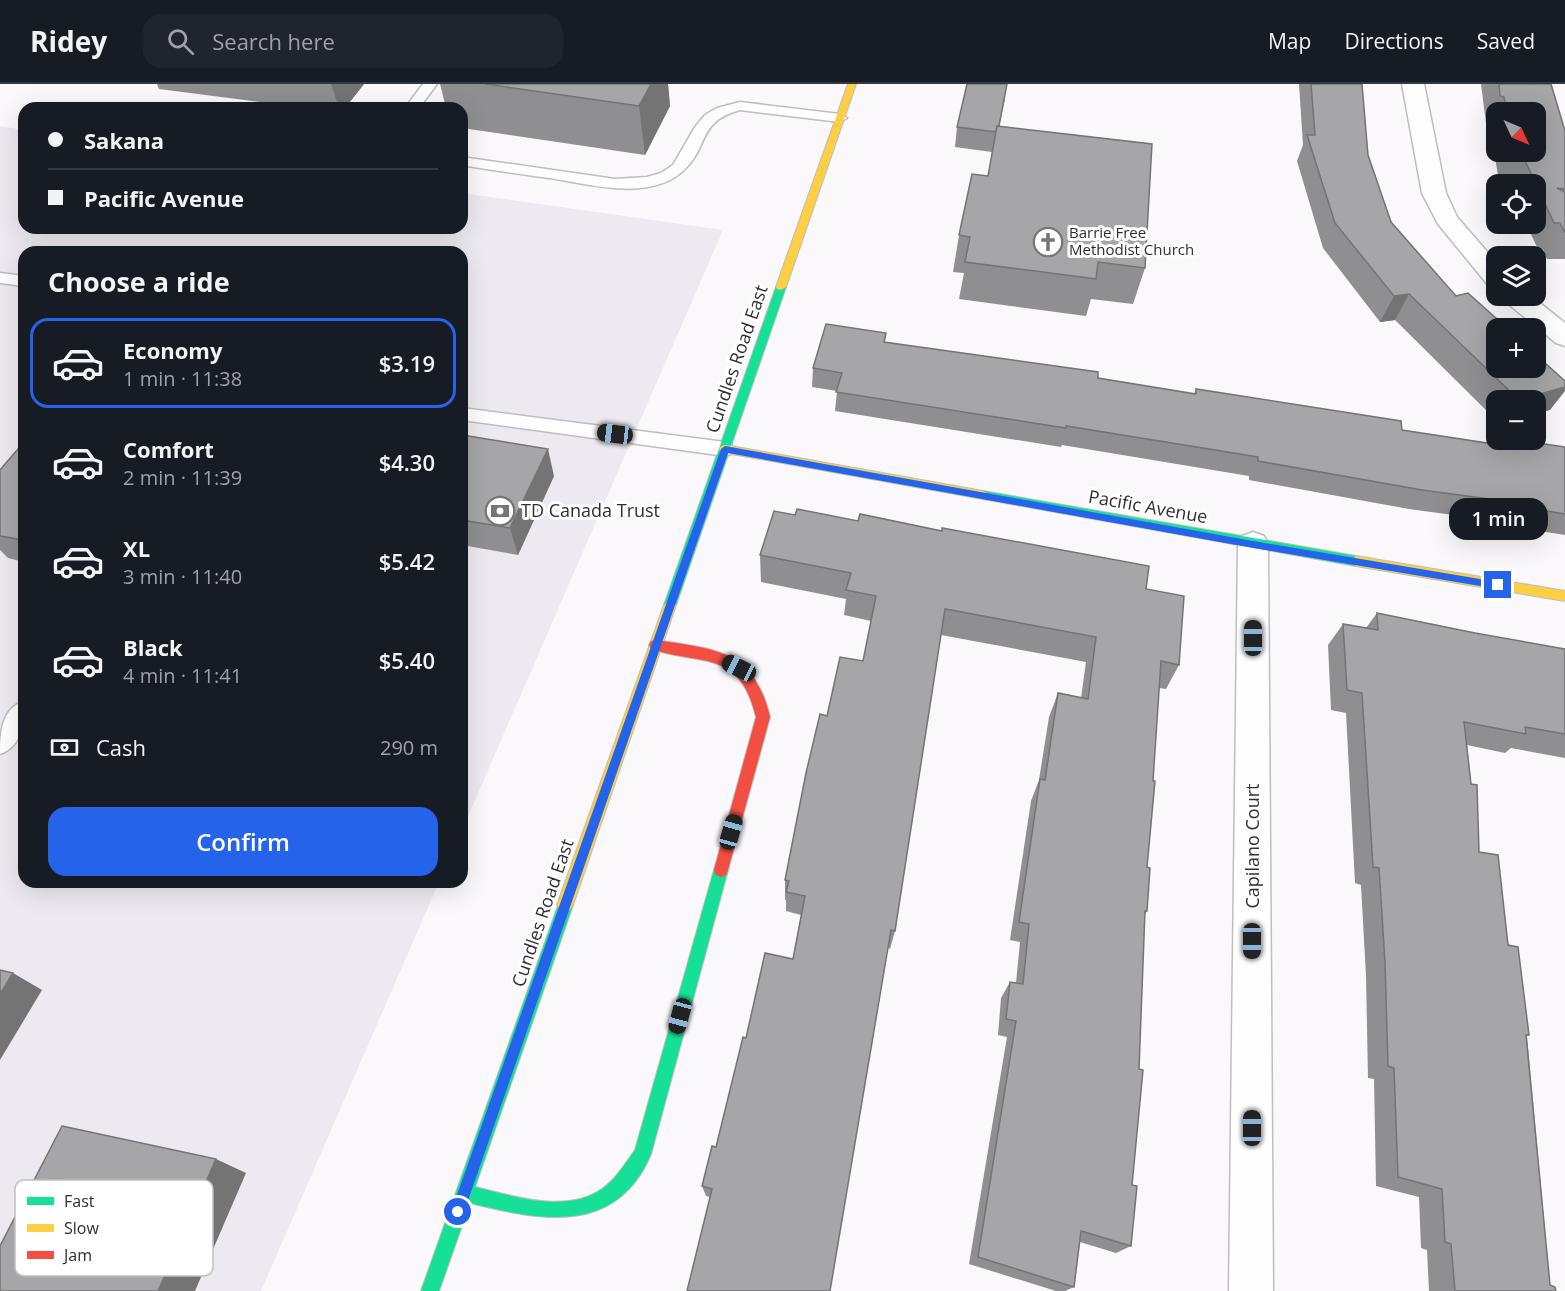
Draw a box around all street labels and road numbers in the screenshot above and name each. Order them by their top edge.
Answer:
street label: Cundles Road East [699,282,773,436]
street label: Pacific Avenue [1087,484,1210,528]
street label: Capilano Court [1240,784,1264,908]
street label: Cundles Road East [505,836,579,990]

